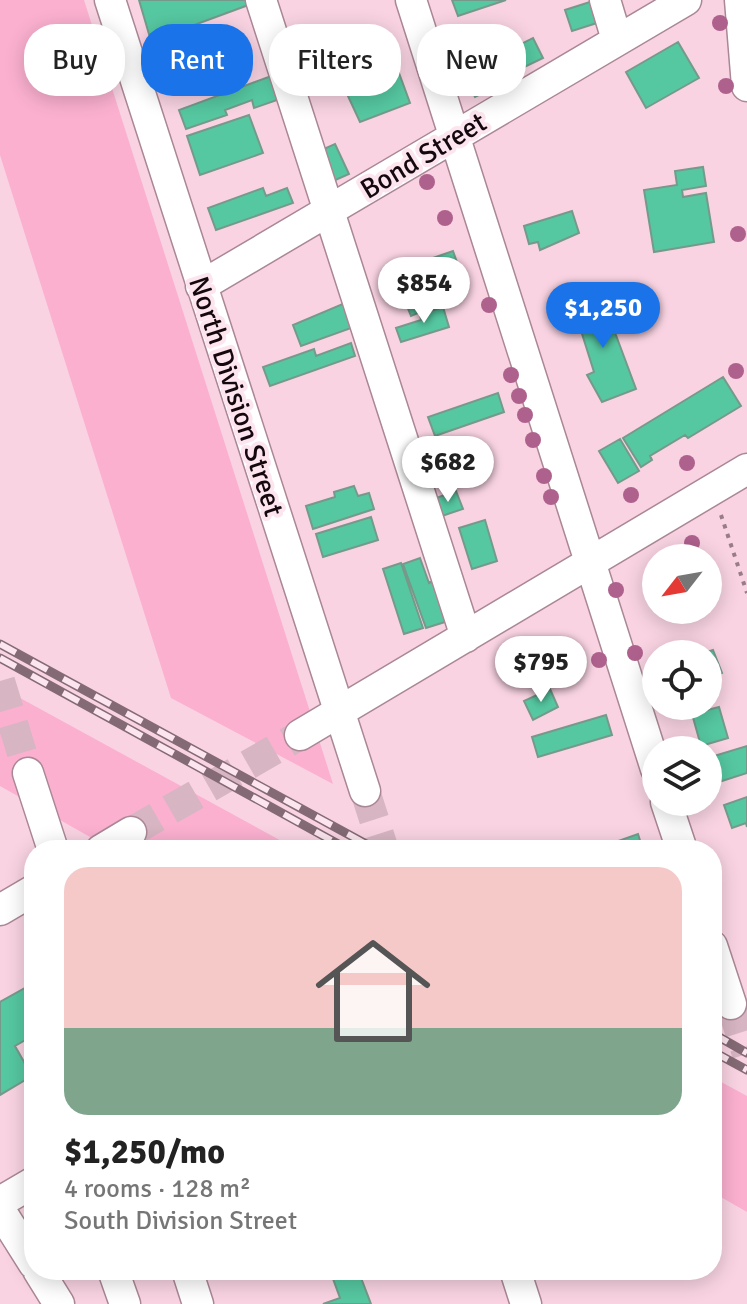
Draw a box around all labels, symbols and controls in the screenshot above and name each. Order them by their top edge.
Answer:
chip: Buy [24,24,125,96]
chip: Rent [141,24,253,96]
chip: Filters [269,24,401,96]
chip: New [417,24,526,96]
street label: Bond Street [354,105,493,207]
pin: $854 [377,257,471,325]
text: $854 [396,267,452,299]
street label: North Division Street [181,272,291,521]
pin: $1,250 [538,282,668,350]
text: $1,250 [564,292,642,324]
pin: $682 [401,436,495,504]
text: $682 [420,446,476,478]
north arrow [642,544,722,624]
map controls [642,544,722,816]
pin: $795 [494,636,588,704]
button: locate [642,640,722,720]
text: $795 [513,646,569,678]
button: layers [642,736,722,816]
icon: home [301,919,445,1063]
text: $1,250/mo [64,1131,225,1173]
text: 4 rooms · 128 m² [64,1173,251,1205]
text: South Division Street [64,1205,297,1237]

